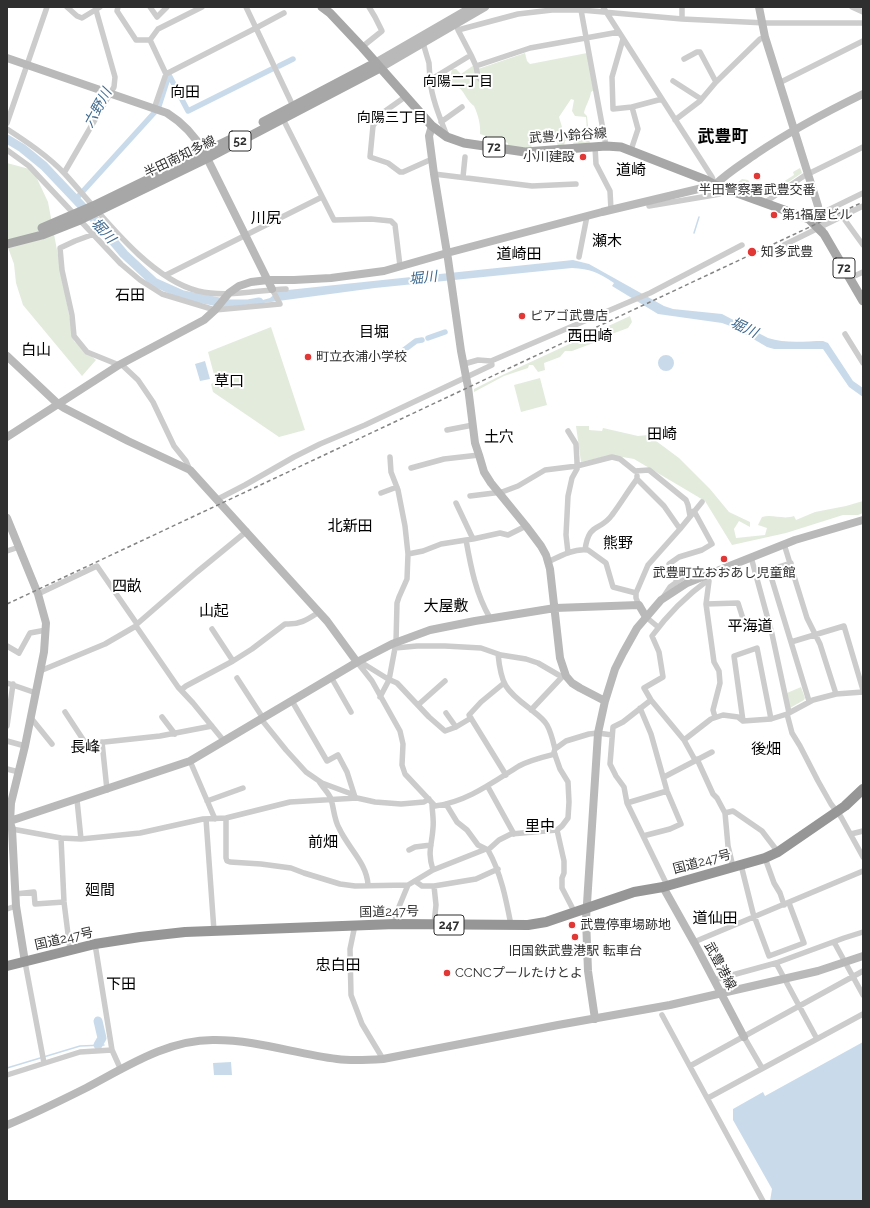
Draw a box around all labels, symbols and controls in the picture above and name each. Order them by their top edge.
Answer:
district label: 向陽二丁目 [423,74,493,90]
district label: 向田 [170,83,200,101]
water label: 六野川 [80,86,116,130]
district label: 向陽三丁目 [357,110,427,126]
street label: 武豊小鈴谷線 [529,125,607,147]
district label: 武豊町 [698,127,748,147]
road number: 52 [229,131,251,151]
street label: 半田南知多線 [142,133,218,181]
road number: 72 [483,137,505,157]
place label: 小川建設 [523,149,575,165]
marker: 小川建設 [578,152,588,162]
district label: 道崎 [616,161,646,179]
marker: 半田警察署武豊交番 [752,171,762,181]
place label: 半田警察署武豊交番 [699,182,815,198]
place label: 第1福屋ビル [782,207,853,223]
district label: 川尻 [251,209,281,227]
marker: 第1福屋ビル [769,210,779,220]
water label: 堀川 [87,215,119,247]
district label: 瀬木 [592,232,622,250]
place label: 知多武豊 [761,244,813,260]
district label: 道崎田 [497,245,541,263]
marker: 知多武豊 [746,246,758,258]
road number: 72 [833,258,855,278]
water label: 堀川 [408,268,438,288]
district label: 石田 [115,286,145,304]
place label: ピアゴ武豊店 [530,308,608,324]
marker: ピアゴ武豊店 [517,311,527,321]
water label: 堀川 [728,314,760,342]
district label: 目堀 [359,323,389,341]
district label: 西田崎 [568,327,612,345]
district label: 白山 [21,341,51,359]
place label: 町立衣浦小学校 [316,349,407,365]
marker: 町立衣浦小学校 [303,352,313,362]
district label: 草口 [214,372,244,390]
district label: 田崎 [647,425,677,443]
district label: 土穴 [484,428,514,446]
district label: 北新田 [328,517,372,535]
district label: 熊野 [603,534,633,552]
marker: 武豊町立おおあし児童館 [719,554,729,564]
place label: 武豊町立おおあし児童館 [653,565,795,581]
district label: 四畝 [112,577,142,595]
district label: 大屋敷 [424,597,468,615]
district label: 山起 [199,602,229,620]
district label: 平海道 [728,617,772,635]
district label: 長峰 [70,738,100,756]
district label: 後畑 [751,740,781,758]
district label: 里中 [525,817,555,835]
district label: 前畑 [308,833,338,851]
street label: 国道247号 [671,847,733,877]
district label: 廻間 [85,881,115,899]
street label: 国道247号 [359,904,419,920]
district label: 道仙田 [693,909,737,927]
road number: 247 [434,915,464,935]
place label: 武豊停車場跡地 [580,917,671,933]
marker: 武豊停車場跡地 [567,920,577,930]
street label: 国道247号 [33,925,95,953]
marker: 旧国鉄武豊港駅 転車台 [570,932,580,942]
street label: 武豊港線 [701,939,739,993]
place label: 旧国鉄武豊港駅 転車台 [508,943,642,959]
district label: 忠白田 [316,956,360,974]
place label: CCNCプールたけとよ [455,965,583,981]
marker: CCNCプールたけとよ [442,968,452,978]
district label: 下田 [106,975,136,993]

